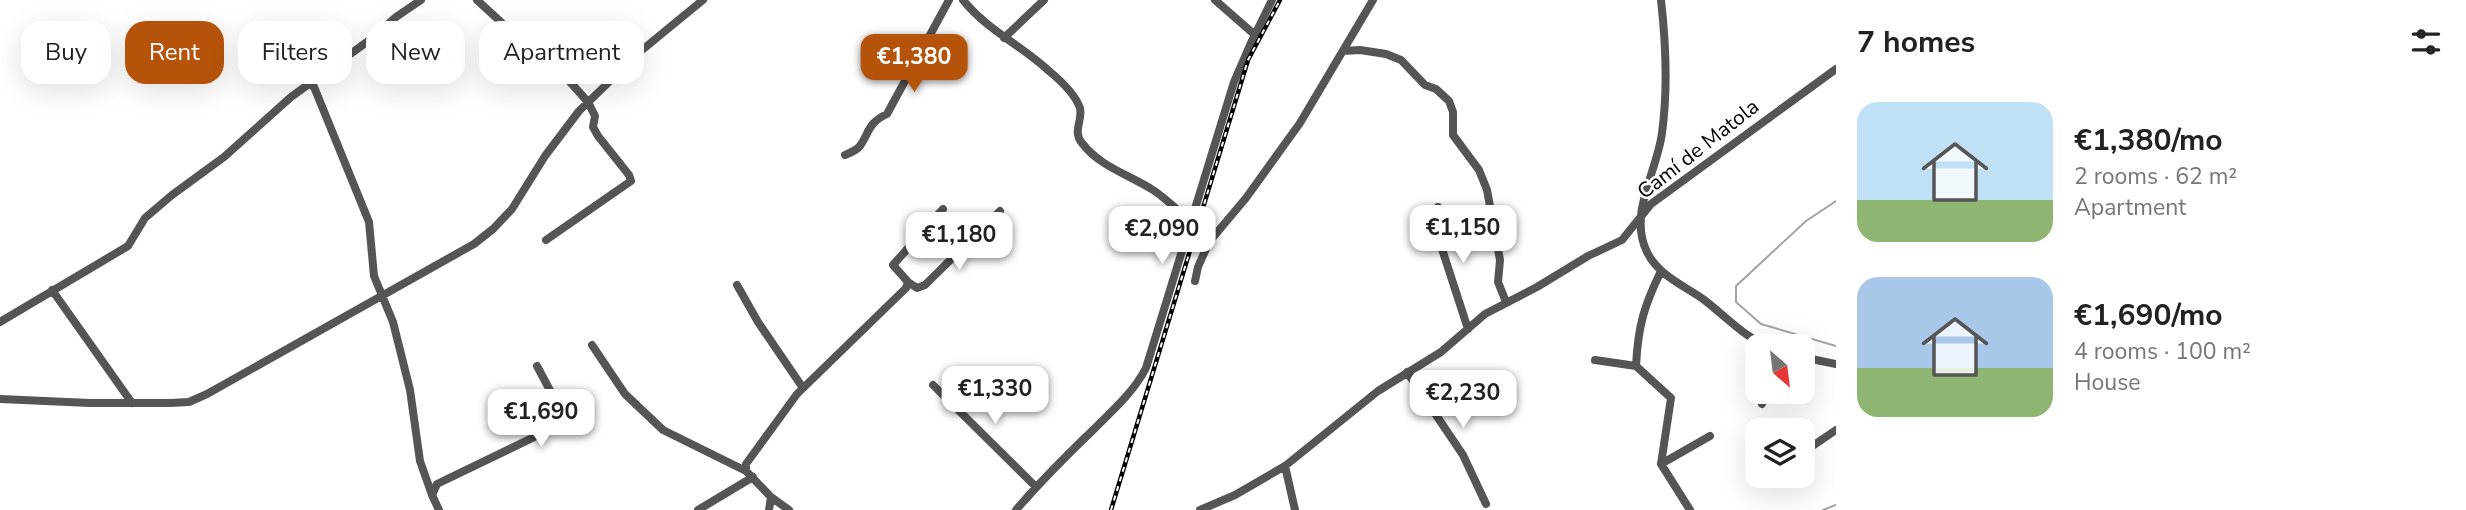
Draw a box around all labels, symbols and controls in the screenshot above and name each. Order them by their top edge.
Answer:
chip: Buy [21,21,111,84]
chip: Rent [125,21,224,84]
chip: Filters [238,21,352,84]
chip: New [366,21,465,84]
chip: Apartment [479,21,644,84]
text: 7 homes [1857,22,1975,63]
icon: filters [2407,23,2445,61]
pin: €1,380 [857,34,971,94]
text: €1,380 [877,41,951,72]
street label: Camí de Matola [1631,93,1765,205]
text: €1,380/mo [2074,120,2223,161]
icon: home [1913,130,1997,214]
text: 2 rooms · 62 m² [2074,161,2237,192]
text: Apartment [2074,192,2186,223]
pin: €1,150 [1406,205,1520,265]
pin: €2,090 [1105,206,1219,266]
pin: €1,180 [902,212,1016,272]
text: €1,150 [1426,212,1500,243]
text: €2,090 [1125,213,1199,244]
text: €1,180 [922,219,996,250]
text: €1,690/mo [2074,295,2223,336]
icon: home [1913,305,1997,389]
north arrow [1745,334,1815,404]
map controls [1745,334,1815,488]
text: 4 rooms · 100 m² [2074,336,2251,367]
pin: €1,330 [938,366,1052,426]
text: House [2074,367,2141,398]
pin: €2,230 [1406,370,1520,430]
text: €1,330 [958,373,1032,404]
text: €2,230 [1426,377,1500,408]
pin: €1,690 [484,390,598,449]
text: €1,690 [504,396,578,427]
button: layers [1745,418,1815,488]

